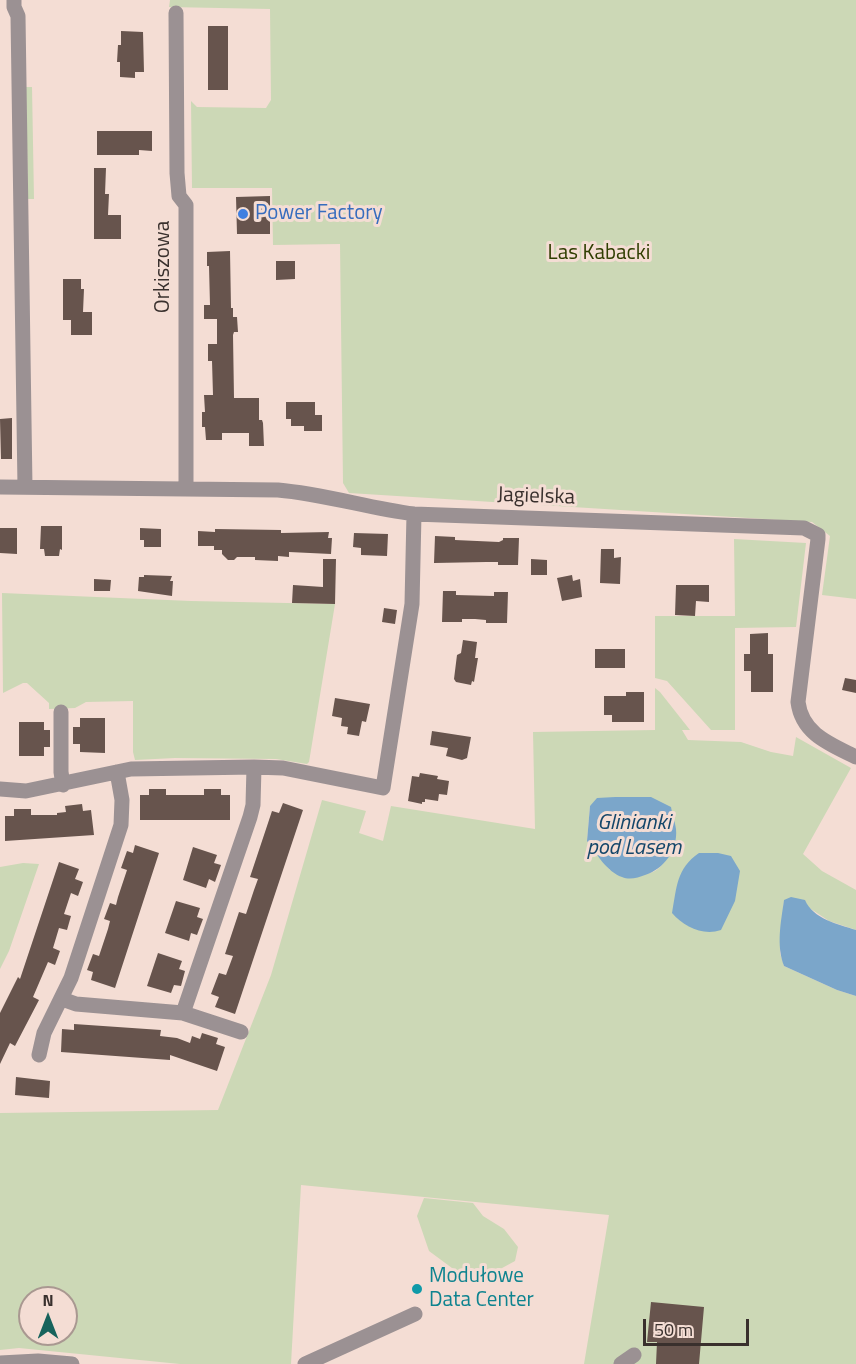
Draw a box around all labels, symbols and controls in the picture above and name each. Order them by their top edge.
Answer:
place label: Power Factory [255,201,383,227]
marker: Power Factory [236,207,250,221]
street label: Orkiszowa [151,221,177,313]
park label: Las Kabacki [548,241,650,267]
street label: Jagielska [497,483,575,511]
water label: Glinianki pod Lasem [587,811,681,862]
place label: Modułowe Data Center [429,1264,534,1314]
marker: Modułowe Data Center [410,1282,424,1296]
north arrow [18,1286,78,1346]
text: N [42,1288,54,1312]
scale bar [646,1307,752,1345]
text: 50 m [654,1316,693,1343]

